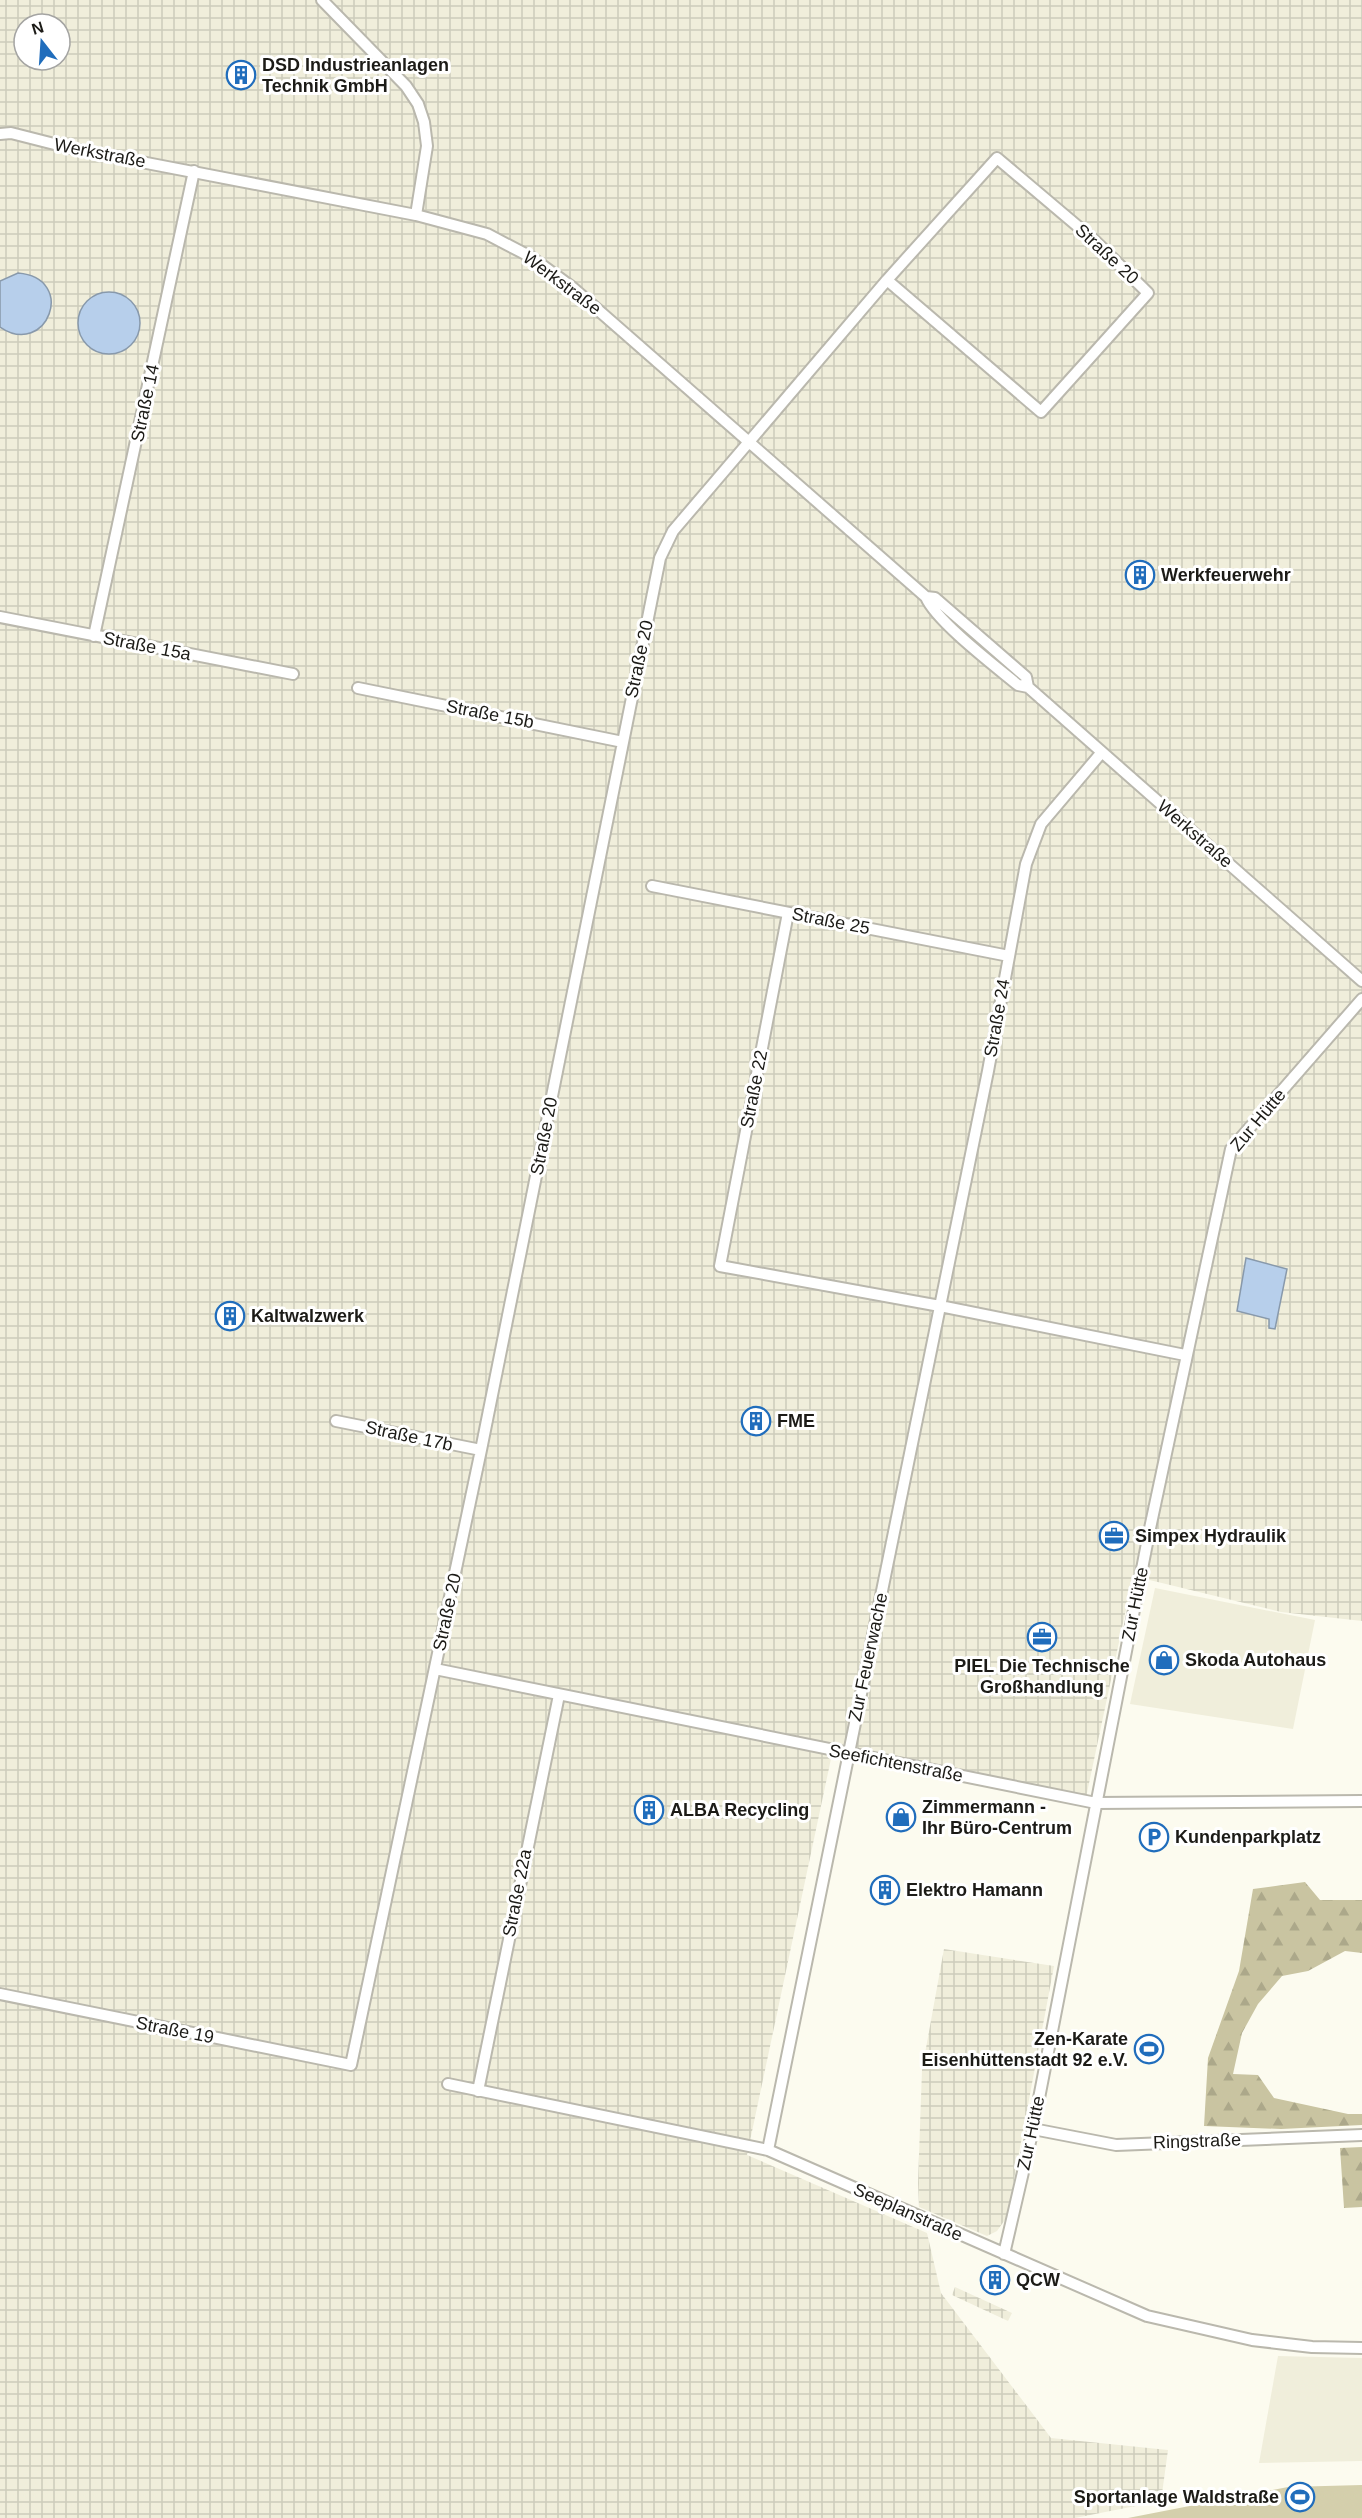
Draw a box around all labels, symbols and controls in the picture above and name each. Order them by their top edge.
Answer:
north arrow [12,12,72,72]
text: N [30,18,46,38]
place label: DSD Industrieanlagen Technik GmbH [262,55,449,96]
building icon: DSD Industrieanlagen Technik GmbH [225,59,257,91]
street label: Werkstraße [53,134,147,172]
street label: Straße 20 [1071,220,1143,288]
street label: Werkstraße [519,247,605,319]
street label: Straße 14 [127,362,163,444]
building icon: Werkfeuerwehr [1124,559,1156,591]
place label: Werkfeuerwehr [1161,565,1291,585]
street label: Straße 20 [621,618,657,700]
street label: Straße 15a [101,628,194,664]
street label: Straße 15b [444,696,536,732]
street label: Werkstraße [1153,796,1237,872]
street label: Straße 25 [790,904,872,938]
street label: Straße 24 [980,977,1014,1059]
street label: Straße 22 [737,1048,771,1130]
street label: Zur Hütte [1226,1085,1290,1155]
street label: Straße 20 [527,1095,561,1177]
building icon: Kaltwalzwerk [214,1300,246,1332]
place label: Kaltwalzwerk [251,1306,365,1326]
building icon: FME [740,1405,772,1437]
place label: FME [777,1411,815,1431]
street label: Straße 17b [363,1417,455,1455]
office icon: Simpex Hydraulik [1098,1520,1130,1552]
place label: Simpex Hydraulik [1135,1526,1287,1546]
street label: Zur Hütte [1118,1565,1152,1643]
street label: Straße 20 [429,1571,465,1653]
street label: Zur Feuerwache [845,1591,891,1723]
office icon: PIEL Die Technische Großhandlung [1026,1621,1058,1653]
shop icon: Skoda Autohaus [1148,1644,1180,1676]
place label: Skoda Autohaus [1185,1650,1326,1670]
place label: PIEL Die Technische Großhandlung [954,1656,1130,1697]
street label: Seefichtenstraße [827,1740,965,1786]
building icon: ALBA Recycling [633,1794,665,1826]
place label: Zimmermann - Ihr Büro-Centrum [922,1797,1072,1838]
place label: ALBA Recycling [670,1800,809,1820]
shop icon: Zimmermann - Ihr Büro-Centrum [885,1801,917,1833]
parking icon: Kundenparkplatz [1138,1821,1170,1853]
place label: Kundenparkplatz [1175,1827,1321,1847]
street label: Straße 22a [499,1846,535,1939]
building icon: Elektro Hamann [869,1874,901,1906]
place label: Elektro Hamann [906,1880,1043,1900]
street label: Straße 19 [134,2013,216,2047]
place label: Zen-Karate Eisenhüttenstadt 92 e.V. [922,2029,1128,2070]
sports icon: Zen-Karate Eisenhüttenstadt 92 e.V. [1133,2033,1165,2065]
street label: Zur Hütte [1013,2094,1049,2172]
street label: Ringstraße [1153,2129,1241,2153]
street label: Seeplanstraße [850,2179,966,2245]
building icon: QCW [979,2264,1011,2296]
place label: QCW [1016,2270,1060,2290]
sports icon: Sportanlage Waldstraße [1284,2481,1316,2513]
place label: Sportanlage Waldstraße [1074,2487,1279,2507]

